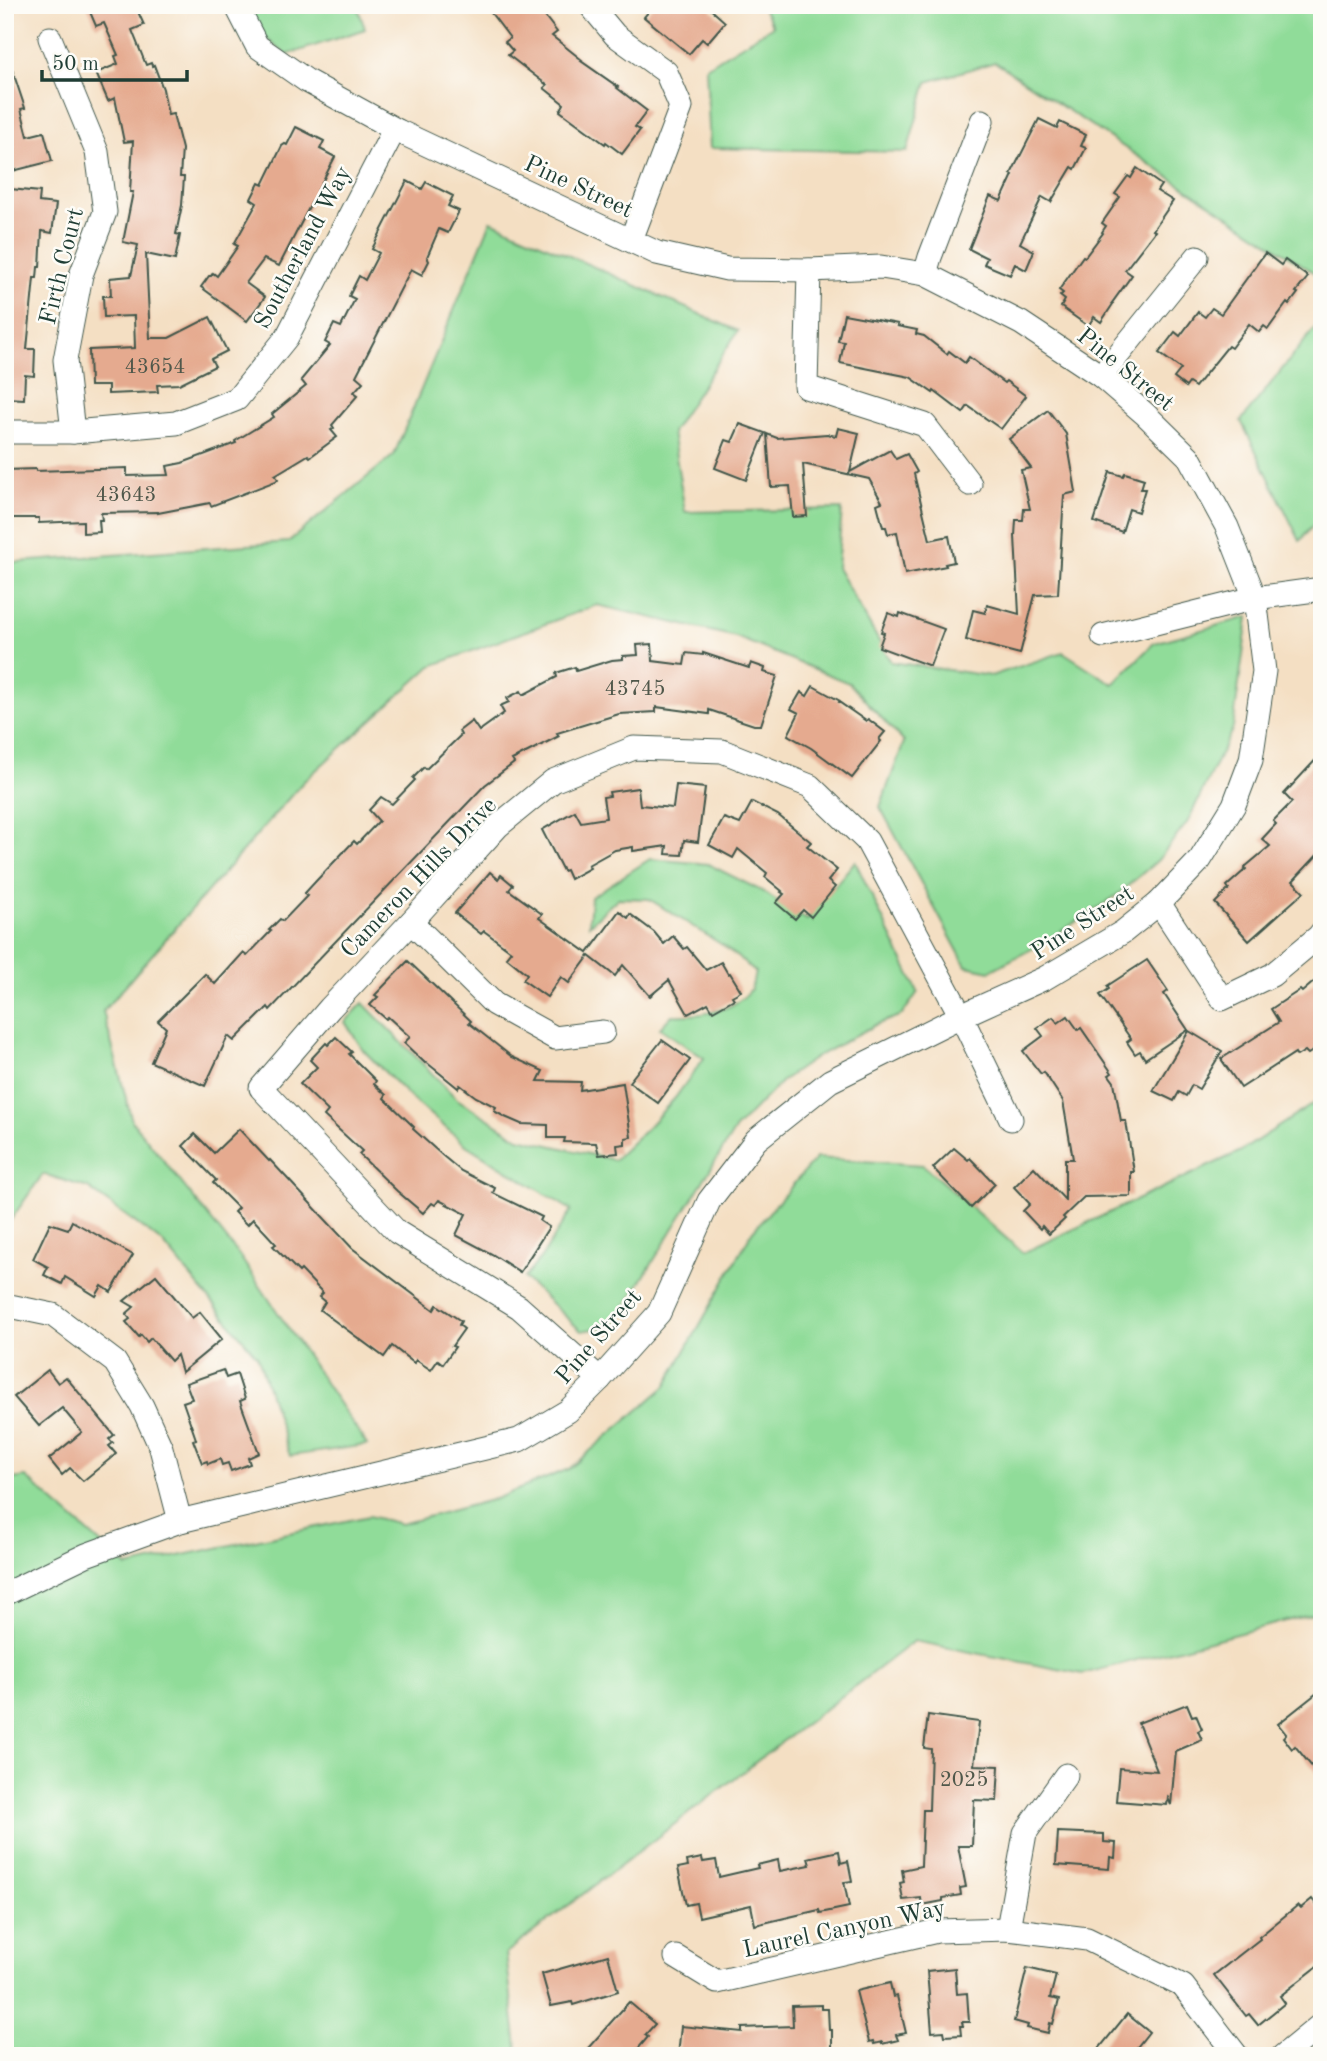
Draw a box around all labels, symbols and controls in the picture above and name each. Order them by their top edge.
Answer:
scale bar [42,38,187,82]
text: 50 m [52,54,99,75]
street label: Pine Street [520,152,636,223]
street label: Southerland Way [251,162,357,333]
street label: Firth Court [37,205,89,327]
street label: Pine Street [1072,324,1178,417]
house number: 43654 [125,357,185,378]
house number: 43643 [96,485,156,506]
house number: 43745 [605,679,665,700]
street label: Cameron Hills Drive [337,794,502,963]
street label: Pine Street [1027,882,1139,966]
street label: Pine Street [552,1285,647,1389]
house number: 2025 [940,1770,988,1791]
street label: Laurel Canyon Way [741,1897,948,1963]

